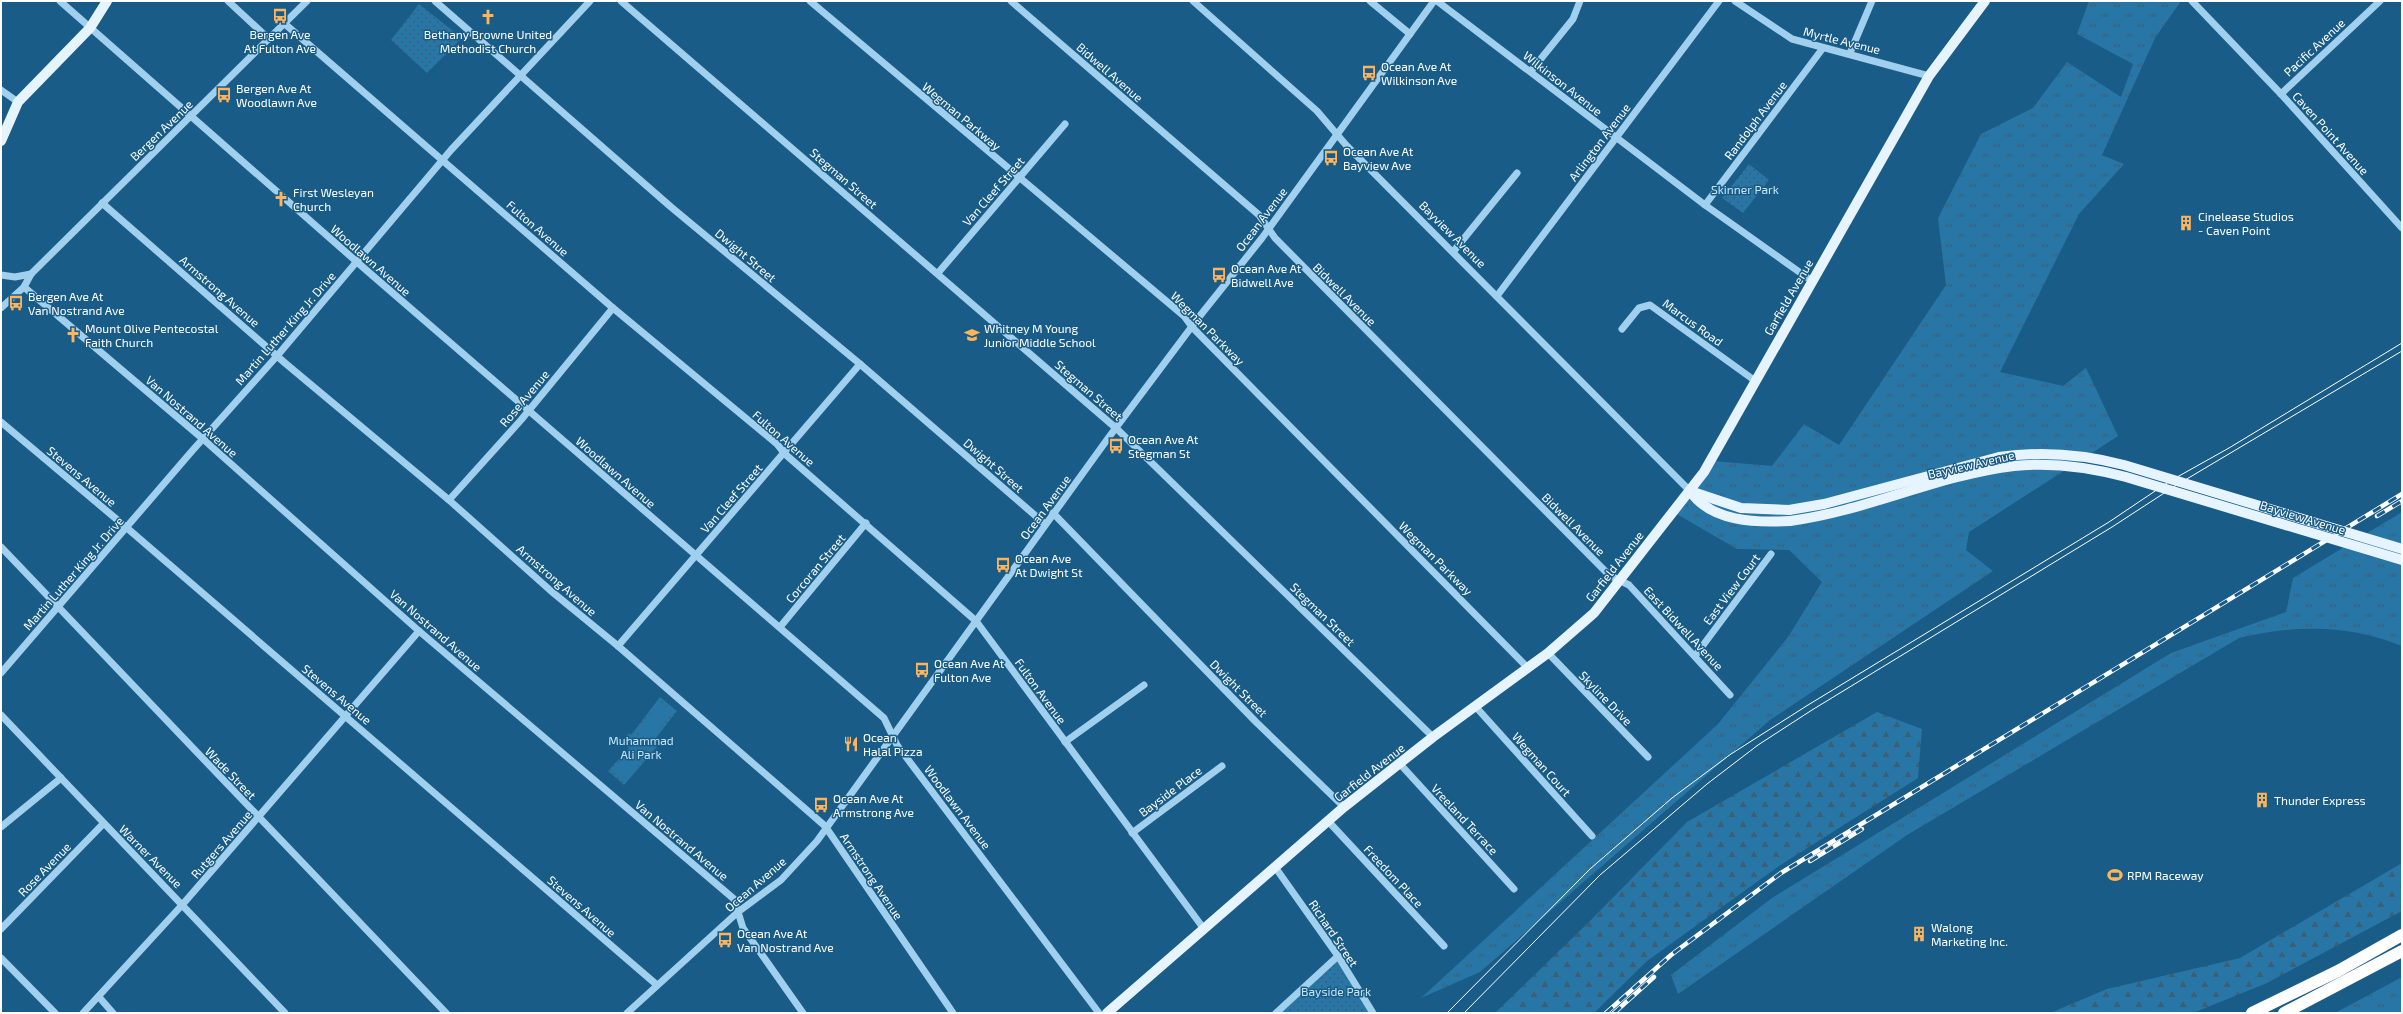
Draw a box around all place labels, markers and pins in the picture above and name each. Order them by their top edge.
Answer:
bus stop icon: Bergen Ave At Fulton Ave [271,7,289,25]
church icon: Bethany Browne United Methodist Church [479,8,497,26]
place label: Bergen Ave At Fulton Ave [244,27,316,55]
place label: Bethany Browne United Methodist Church [424,27,552,55]
place label: Ocean Ave At Wilkinson Ave [1381,59,1457,87]
bus stop icon: Ocean Ave At Wilkinson Ave [1360,64,1378,82]
place label: Bergen Ave At Woodlawn Ave [236,81,317,109]
bus stop icon: Bergen Ave At Woodlawn Ave [215,86,233,104]
place label: Ocean Ave At Bayview Ave [1343,144,1414,172]
bus stop icon: Ocean Ave At Bayview Ave [1322,149,1340,167]
place label: First Wesleyan Church [293,185,374,213]
church icon: First Wesleyan Church [272,190,290,208]
place label: Cinelease Studios - Caven Point [2198,209,2294,237]
building icon: Cinelease Studios - Caven Point [2177,214,2195,232]
place label: Ocean Ave At Bidwell Ave [1231,261,1302,289]
bus stop icon: Ocean Ave At Bidwell Ave [1210,266,1228,284]
place label: Bergen Ave At Van Nostrand Ave [28,289,125,317]
bus stop icon: Bergen Ave At Van Nostrand Ave [7,294,25,312]
place label: Mount Olive Pentecostal Faith Church [85,321,219,349]
place label: Whitney M Young Junior Middle School [984,321,1096,349]
church icon: Mount Olive Pentecostal Faith Church [64,326,82,344]
school or university icon: Whitney M Young Junior Middle School [963,326,981,344]
place label: Ocean Ave At Stegman St [1128,432,1199,460]
bus stop icon: Ocean Ave At Stegman St [1107,437,1125,455]
place label: Ocean Ave At Dwight St [1015,551,1083,579]
bus stop icon: Ocean Ave At Dwight St [994,556,1012,574]
place label: Ocean Ave At Fulton Ave [934,656,1005,684]
bus stop icon: Ocean Ave At Fulton Ave [913,661,931,679]
place label: Ocean Halal Pizza [863,730,923,758]
restaurant icon: Ocean Halal Pizza [842,735,860,753]
place label: Ocean Ave At Armstrong Ave [833,791,914,819]
building icon: Thunder Express [2253,791,2271,809]
place label: Thunder Express [2274,793,2366,807]
bus stop icon: Ocean Ave At Armstrong Ave [812,796,830,814]
sports icon: RPM Raceway [2106,866,2124,884]
place label: RPM Raceway [2127,868,2204,882]
place label: Walong Marketing Inc. [1931,920,2008,948]
building icon: Walong Marketing Inc. [1910,925,1928,943]
place label: Ocean Ave At Van Nostrand Ave [737,926,834,954]
bus stop icon: Ocean Ave At Van Nostrand Ave [716,931,734,949]

